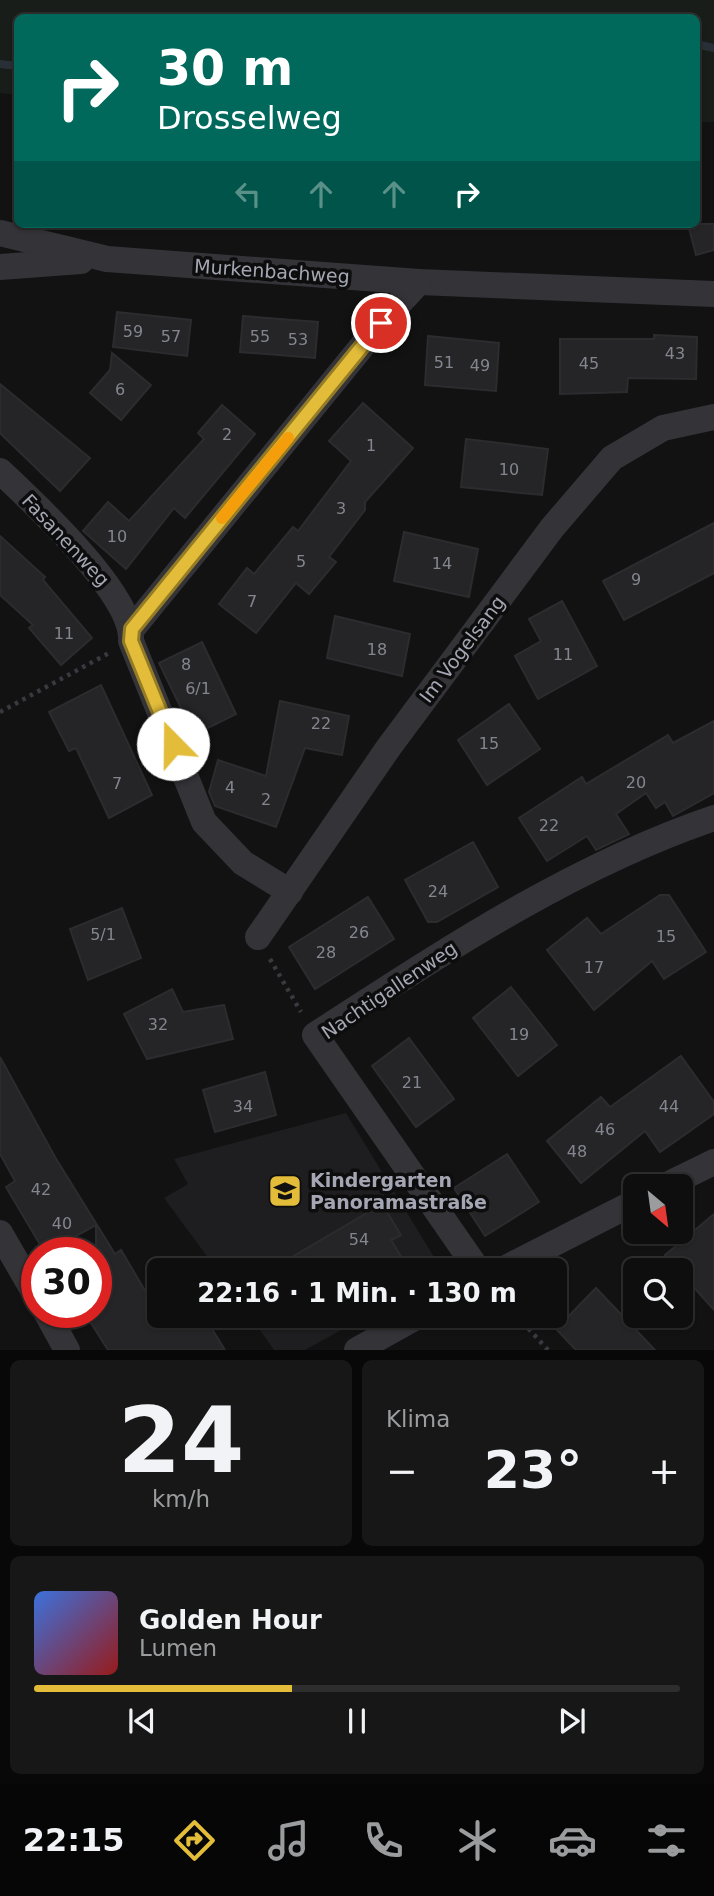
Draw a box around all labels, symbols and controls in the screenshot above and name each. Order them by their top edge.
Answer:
text: 30 m [157,40,293,97]
icon: right [42,42,133,133]
text: Drosselweg [157,99,342,137]
icon: left [229,175,267,213]
icon: ahead [302,175,340,213]
icon: ahead [375,175,413,213]
icon: right [448,175,486,213]
street label: Murkenbachweg [194,255,350,287]
pin [351,293,411,353]
icon: arrive [362,304,400,342]
house number: 59 [123,322,143,341]
house number: 57 [161,327,181,346]
house number: 55 [250,327,270,346]
house number: 53 [288,330,308,349]
house number: 43 [665,344,685,363]
house number: 51 [434,353,454,372]
house number: 45 [579,354,599,373]
house number: 49 [470,356,490,375]
house number: 6 [115,380,125,399]
house number: 2 [222,425,232,444]
house number: 1 [366,436,376,455]
house number: 10 [499,460,519,479]
street label: Fasanenweg [18,490,114,590]
house number: 3 [336,499,346,518]
house number: 10 [107,527,127,546]
house number: 5 [296,552,306,571]
house number: 14 [432,554,452,573]
house number: 9 [631,570,641,589]
street label: Im Vogelsang [415,591,509,707]
house number: 7 [247,592,257,611]
house number: 11 [54,624,74,643]
house number: 18 [367,640,387,659]
house number: 11 [553,645,573,664]
house number: 8 [181,655,191,674]
house number: 6/1 [185,679,211,698]
position arrow [136,707,210,781]
house number: 22 [311,714,331,733]
house number: 15 [479,734,499,753]
house number: 20 [626,773,646,792]
house number: 7 [112,774,122,793]
house number: 4 [225,778,235,797]
house number: 2 [261,790,271,809]
house number: 22 [539,816,559,835]
house number: 24 [428,882,448,901]
house number: 26 [349,923,369,942]
house number: 5/1 [90,925,116,944]
house number: 15 [656,927,676,946]
street label: Nachtigallenweg [317,937,461,1043]
house number: 28 [316,943,336,962]
house number: 17 [584,958,604,977]
house number: 32 [148,1015,168,1034]
house number: 19 [509,1025,529,1044]
house number: 21 [402,1073,422,1092]
house number: 34 [233,1097,253,1116]
house number: 44 [659,1097,679,1116]
house number: 46 [595,1120,615,1139]
house number: 48 [567,1142,587,1161]
place label: Kindergarten Panoramastraße [310,1169,487,1213]
school or university icon: Kindergarten Panoramastraße [266,1172,304,1210]
north arrow [623,1174,693,1244]
map controls [623,1174,693,1328]
house number: 42 [31,1180,51,1199]
house number: 40 [52,1214,72,1233]
house number: 54 [349,1230,369,1249]
speed limit sign: 30 [21,1237,112,1328]
button: search [623,1258,693,1328]
text: 22:16 · 1 Min. · 130 m [197,1278,517,1308]
text: 24 [118,1388,244,1493]
text: Klima [386,1406,450,1432]
text: 23° [484,1440,582,1500]
text: − [386,1449,418,1493]
text: + [648,1449,680,1493]
text: km/h [152,1486,210,1512]
text: Golden Hour [139,1605,322,1635]
text: Lumen [139,1635,217,1661]
icon: previous [123,1702,161,1740]
icon: pause [338,1702,376,1740]
icon: next [553,1702,591,1740]
icon: directions [170,1816,219,1865]
icon: music [264,1816,313,1865]
icon: phone [359,1816,408,1865]
icon: climate [453,1816,502,1865]
icon: car [548,1816,597,1865]
icon: filters [642,1816,691,1865]
text: 22:15 [23,1821,125,1859]

